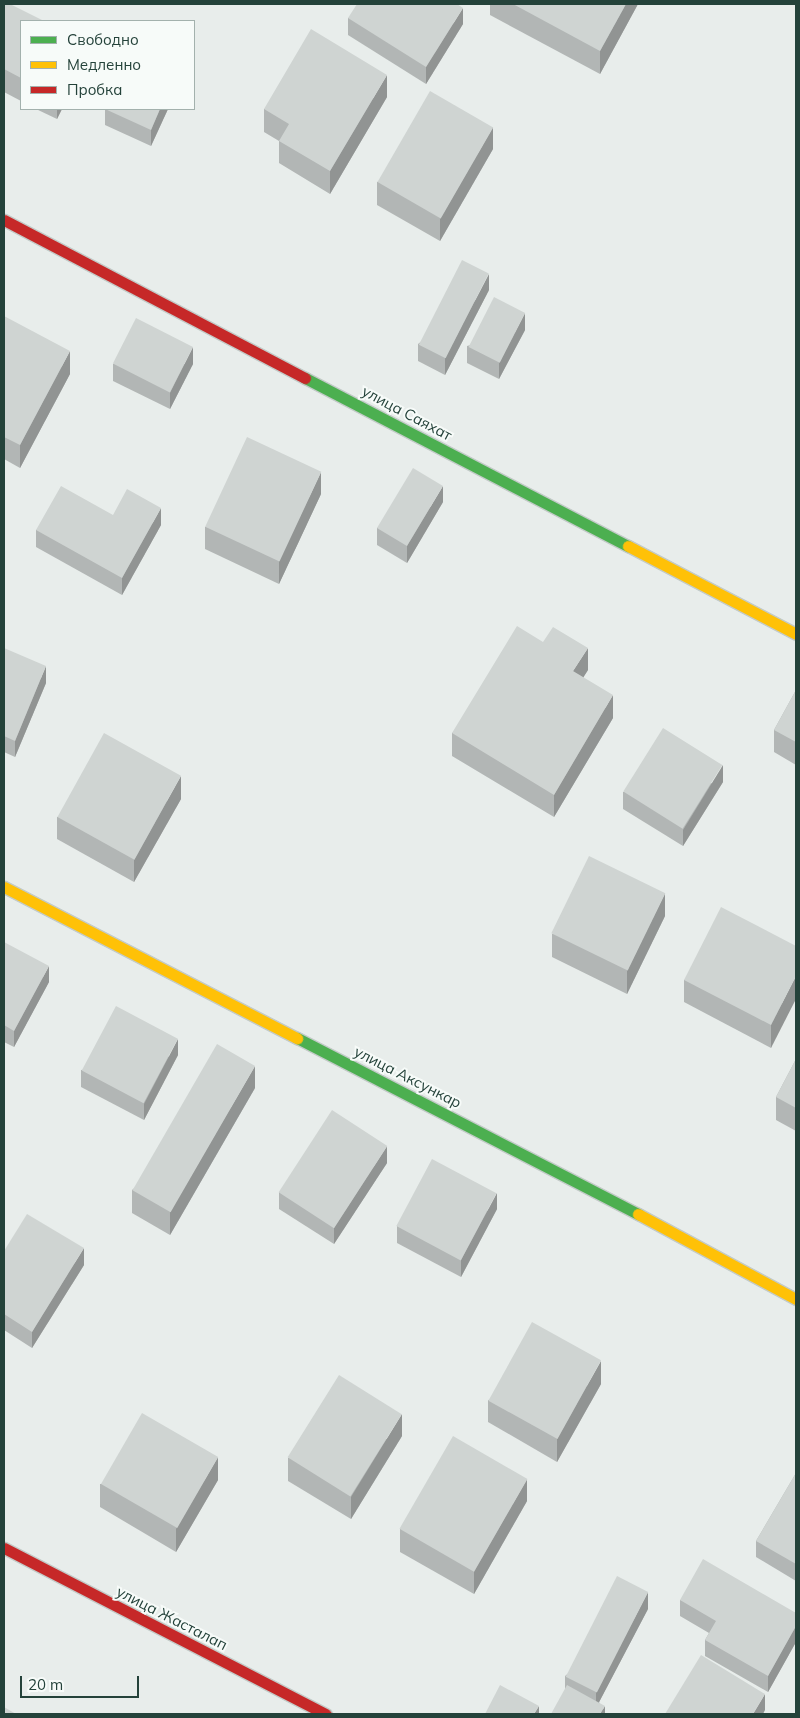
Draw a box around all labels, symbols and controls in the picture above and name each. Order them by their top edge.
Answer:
legend [20,20,195,110]
text: Свободно [67,30,139,49]
text: Медленно [67,55,141,74]
text: Пробка [67,80,122,99]
street label: улица Саяхат [359,382,455,444]
street label: улица Аксункар [351,1042,465,1112]
street label: улица Жасталап [113,1582,231,1654]
scale bar [22,1666,141,1698]
text: 20 m [28,1675,63,1694]

